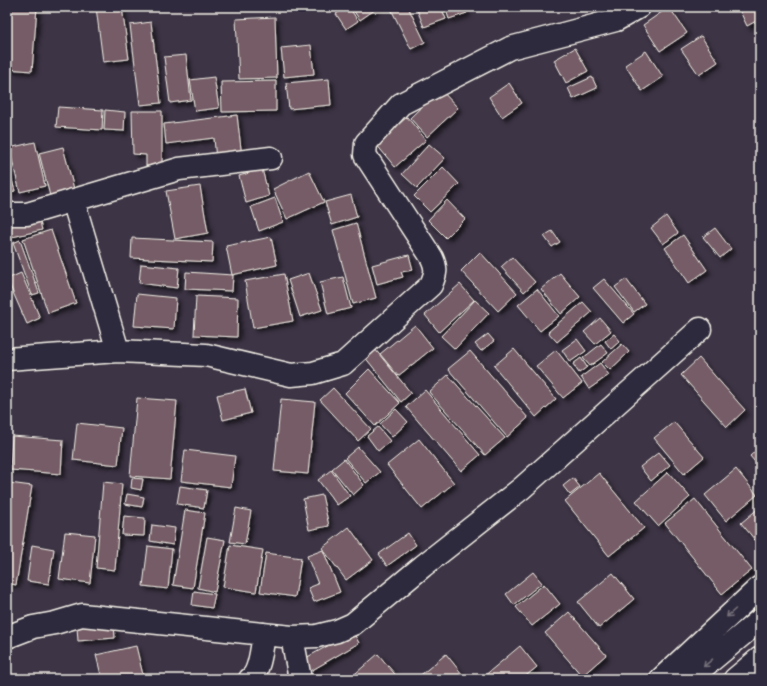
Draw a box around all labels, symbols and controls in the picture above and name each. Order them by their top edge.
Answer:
one-way arrow [726,608,736,618]
one-way arrow [703,659,714,667]

